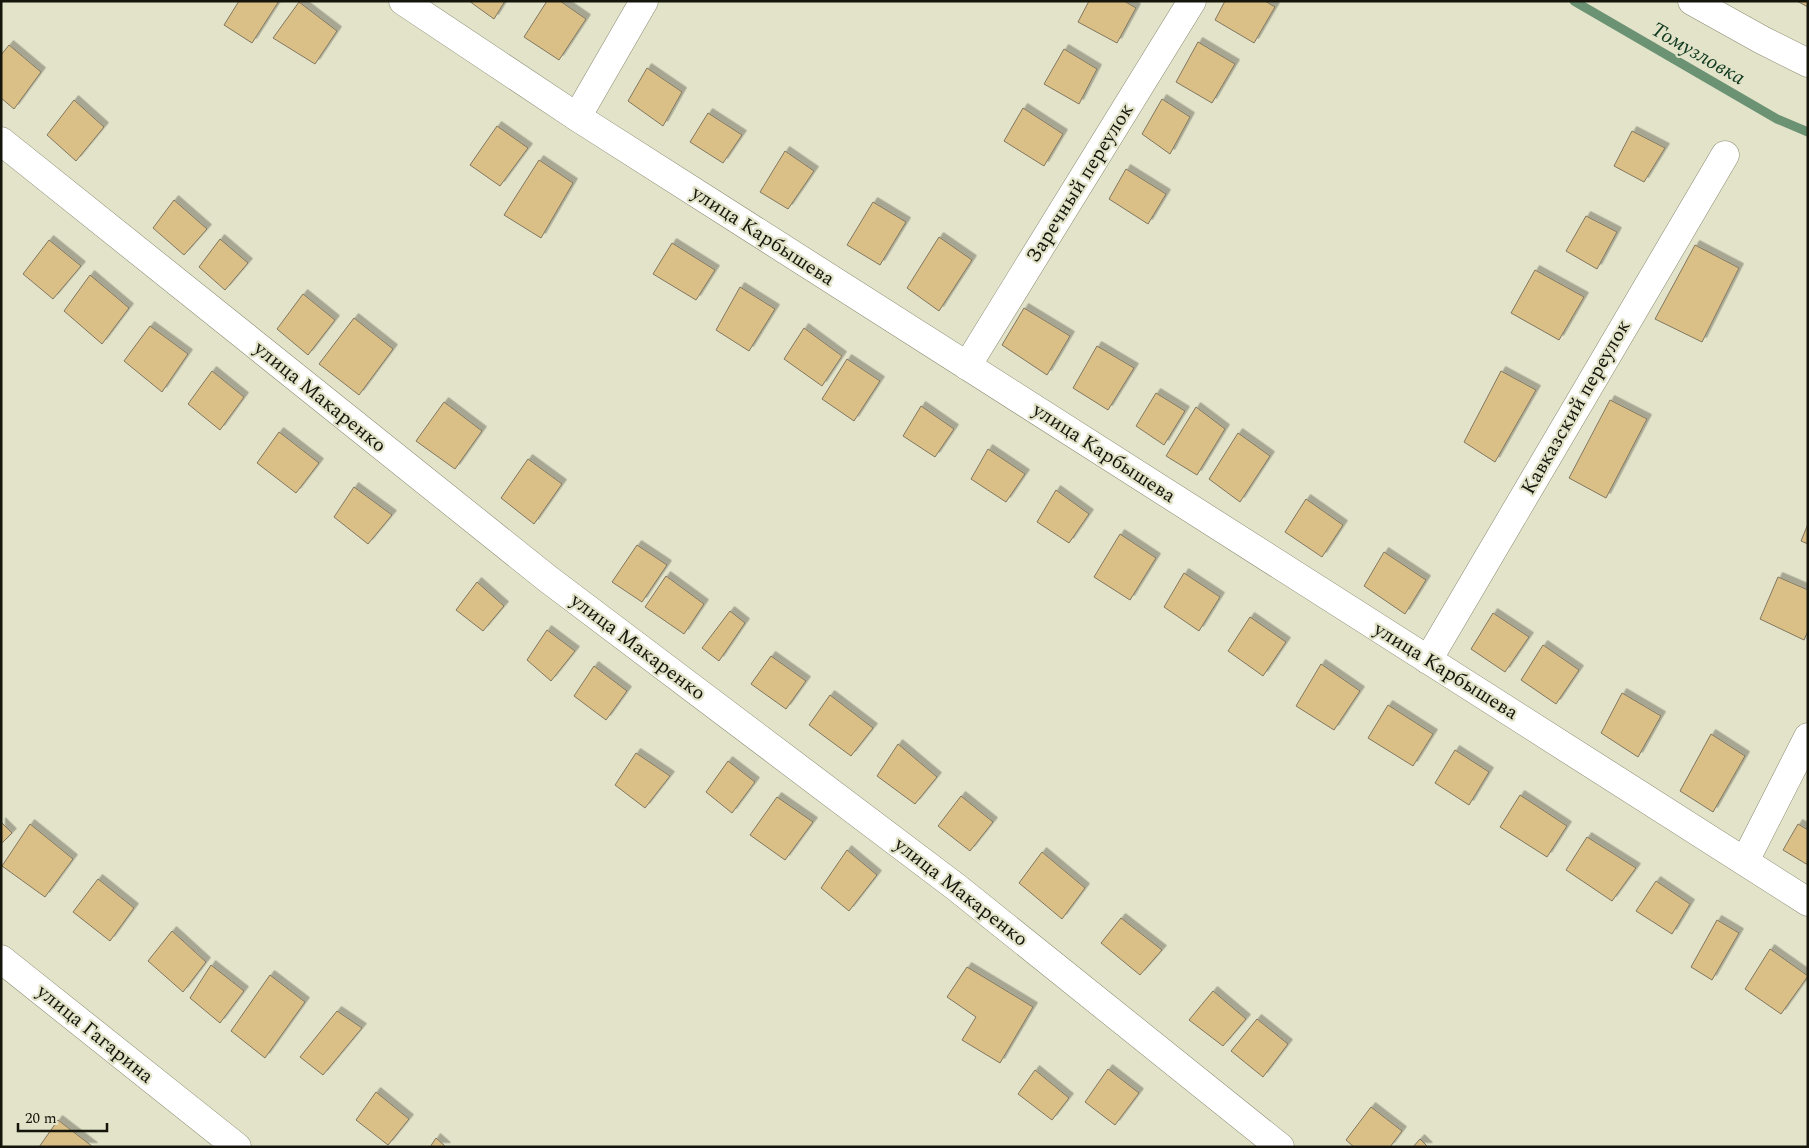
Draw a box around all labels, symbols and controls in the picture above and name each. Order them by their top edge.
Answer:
water label: Томузловка [1645,14,1752,94]
street label: Заречный переулок [1019,97,1141,269]
street label: улица Карбышева [684,178,841,294]
street label: Кавказский переулок [1514,314,1638,500]
street label: улица Макаренко [246,333,393,460]
street label: улица Карбышева [1025,395,1182,511]
street label: улица Макаренко [563,585,712,708]
street label: улица Карбышева [1367,614,1524,728]
street label: улица Макаренко [887,829,1034,954]
street label: улица Гагарина [29,977,160,1091]
scale bar [18,1100,106,1132]
text: 20 m [25,1107,57,1130]

